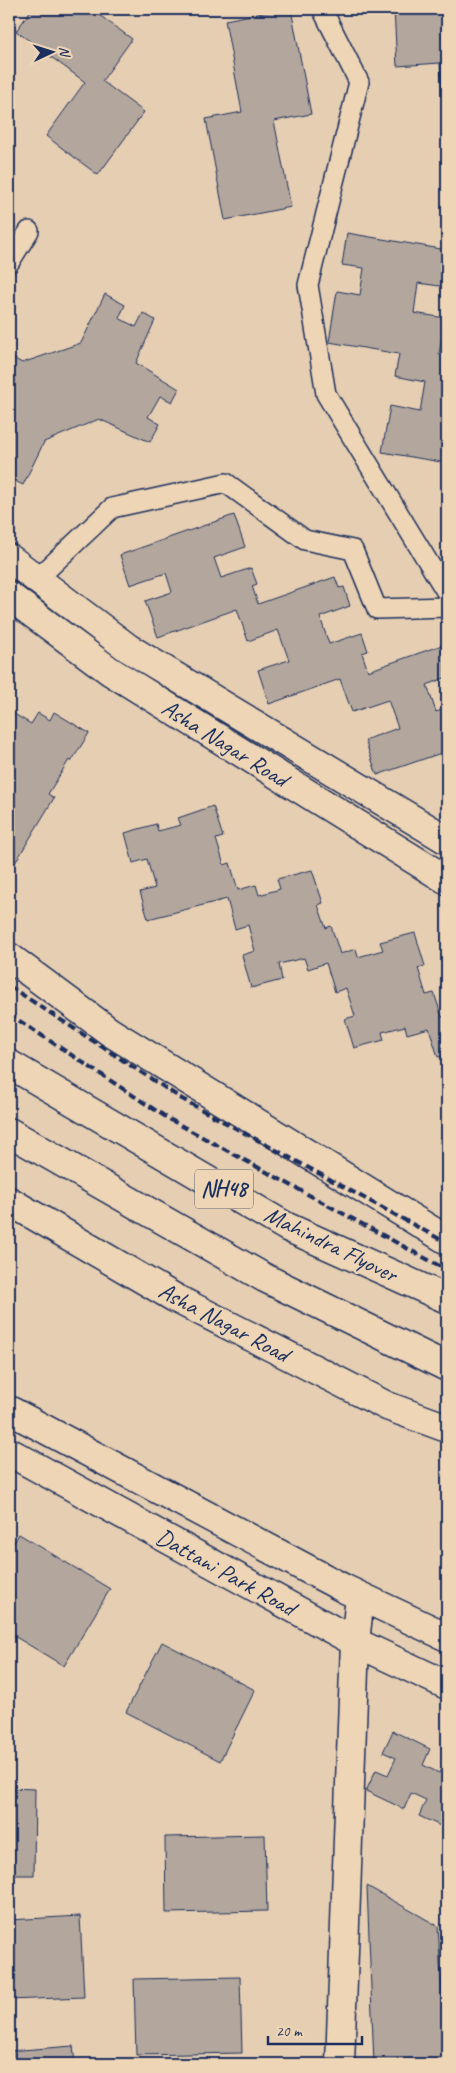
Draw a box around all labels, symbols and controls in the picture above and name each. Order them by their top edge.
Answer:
north arrow [28,28,78,78]
text: N [56,46,73,58]
street label: Asha Nagar Road [156,692,297,796]
road number: NH48 [195,1170,253,1208]
street label: Mahindra Flyover [260,1199,404,1290]
street label: Asha Nagar Road [154,1275,298,1371]
street label: Dattani Park Road [151,1521,304,1624]
scale bar [268,2013,362,2045]
text: 20 m [276,2022,303,2041]

